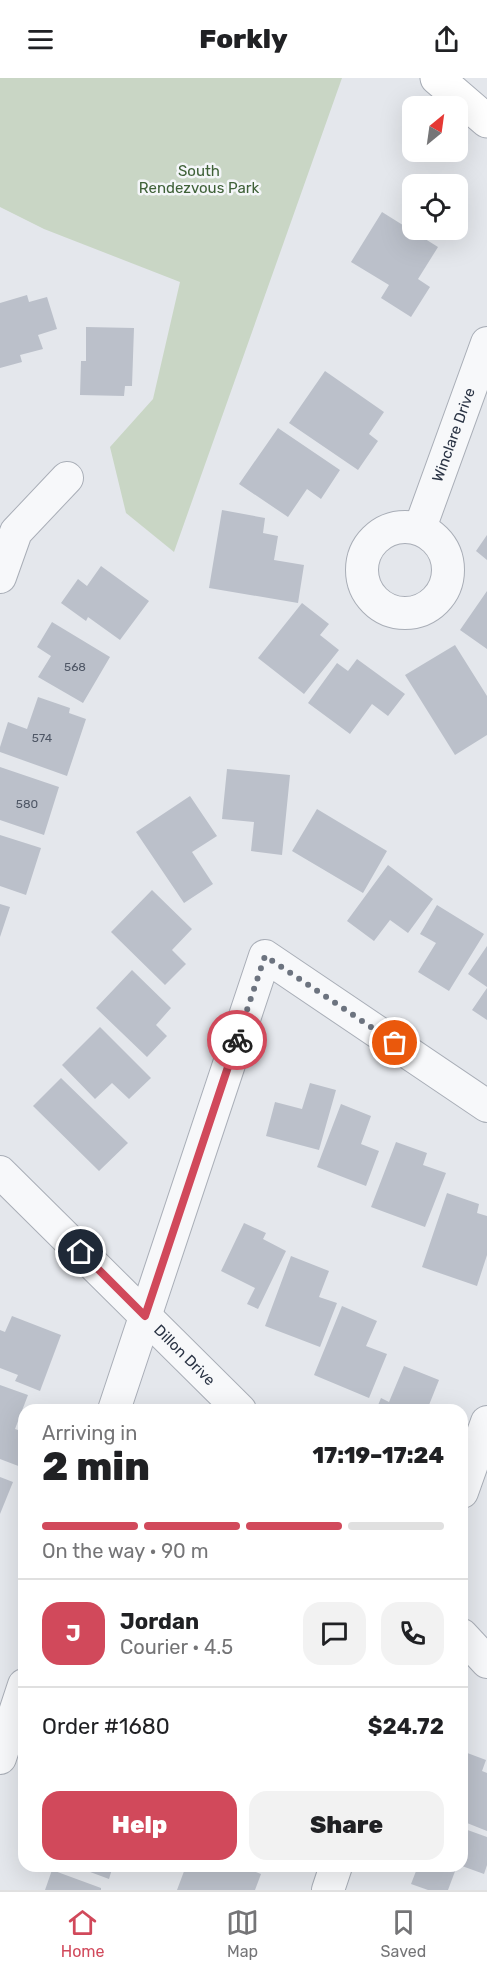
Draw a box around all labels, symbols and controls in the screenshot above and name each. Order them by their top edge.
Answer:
icon: menu [24,23,57,56]
text: Forkly [199,23,288,55]
icon: share [430,23,463,56]
north arrow [402,96,468,162]
map controls [402,96,468,240]
park label: South Rendezvous Park [139,162,259,197]
button: locate [402,174,468,240]
street label: Winclare Drive [428,385,479,484]
house number: 568 [64,660,86,674]
house number: 574 [32,731,53,745]
house number: 580 [16,797,38,811]
courier [207,1010,267,1070]
pin [369,1017,420,1068]
icon: bike [221,1024,254,1057]
icon: bag [378,1026,411,1059]
pin [55,1226,106,1277]
icon: home [64,1235,97,1268]
street label: Dillon Drive [150,1321,219,1389]
text: Arriving in [42,1421,137,1445]
text: 17:19–17:24 [313,1442,444,1469]
text: 2 min [42,1444,150,1490]
text: On the way · 90 m [42,1539,208,1563]
button: chat [303,1602,366,1665]
button: phone [381,1602,444,1665]
text: Jordan [120,1608,199,1635]
text: J [66,1620,81,1647]
text: Courier · 4.5 [120,1635,233,1659]
text: Order #1680 [42,1713,170,1740]
text: $24.72 [368,1713,444,1740]
button: Help [42,1791,237,1860]
button: Share [249,1791,444,1860]
tab: Home [61,1906,105,1961]
tab: Map [226,1906,259,1961]
tab: Saved [381,1906,426,1961]

